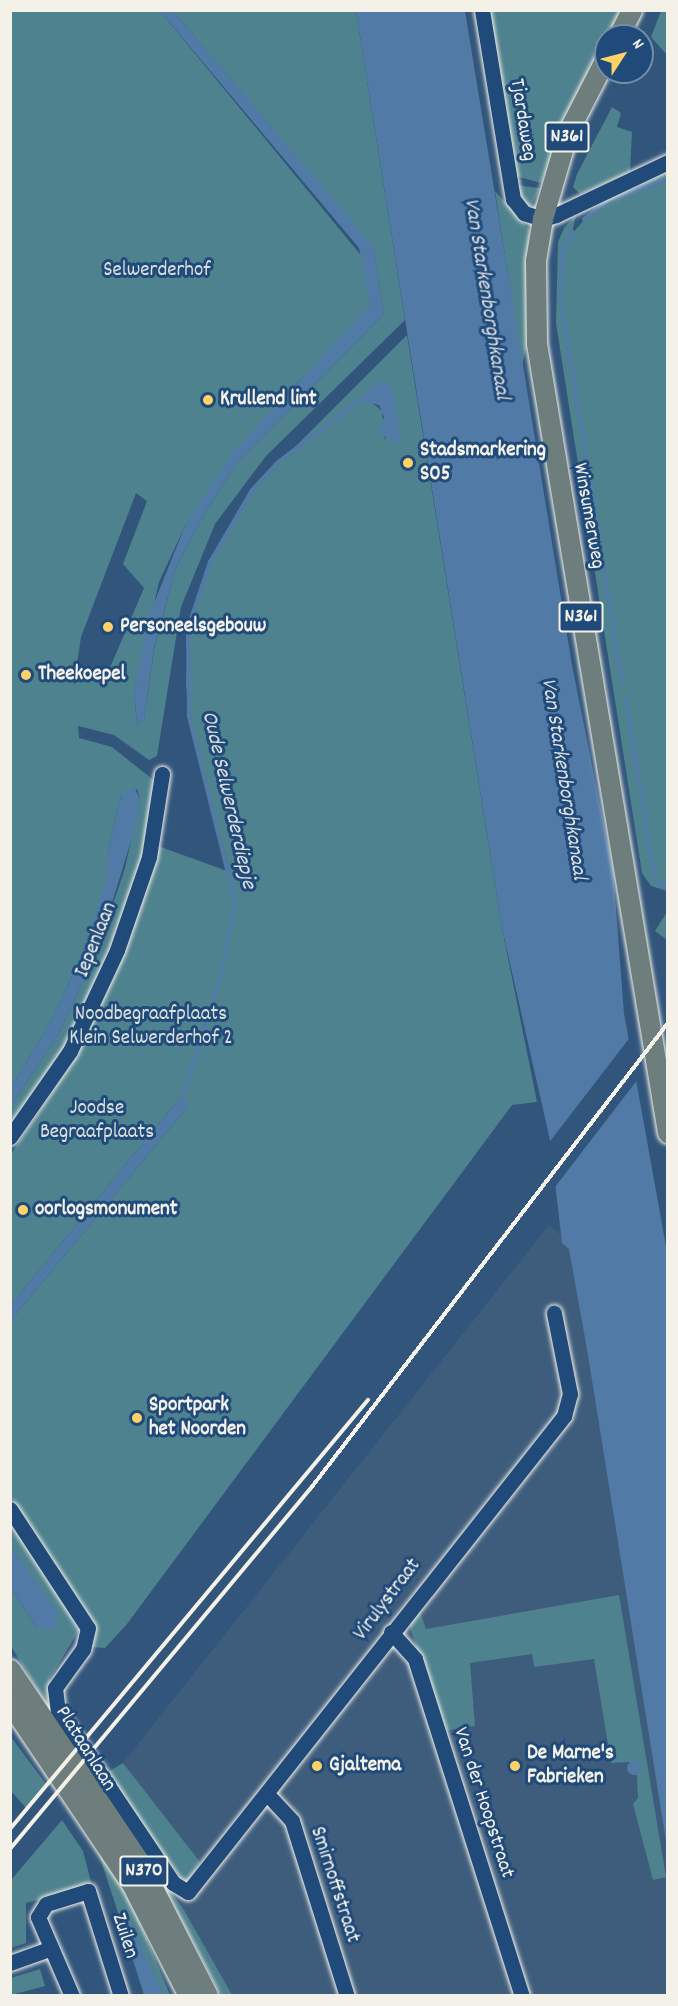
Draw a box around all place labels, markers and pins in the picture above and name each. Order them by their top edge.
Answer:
place label: Krullend lint [220,387,316,413]
marker: Krullend lint [201,393,215,407]
place label: Stadsmarkering S05 [420,438,546,488]
marker: Stadsmarkering S05 [401,456,415,470]
place label: Personeelsgebouw [120,614,266,640]
marker: Personeelsgebouw [101,620,115,634]
place label: Theekoepel [38,662,126,688]
marker: Theekoepel [19,668,33,682]
place label: oorlogsmonument [35,1197,178,1223]
marker: oorlogsmonument [16,1203,30,1217]
place label: Sportpark het Noorden [149,1393,246,1443]
marker: Sportpark het Noorden [130,1411,144,1425]
place label: De Marne's Fabrieken [527,1741,614,1791]
place label: Gjaltema [329,1753,401,1779]
marker: Gjaltema [310,1759,324,1773]
marker: De Marne's Fabrieken [508,1759,522,1773]

